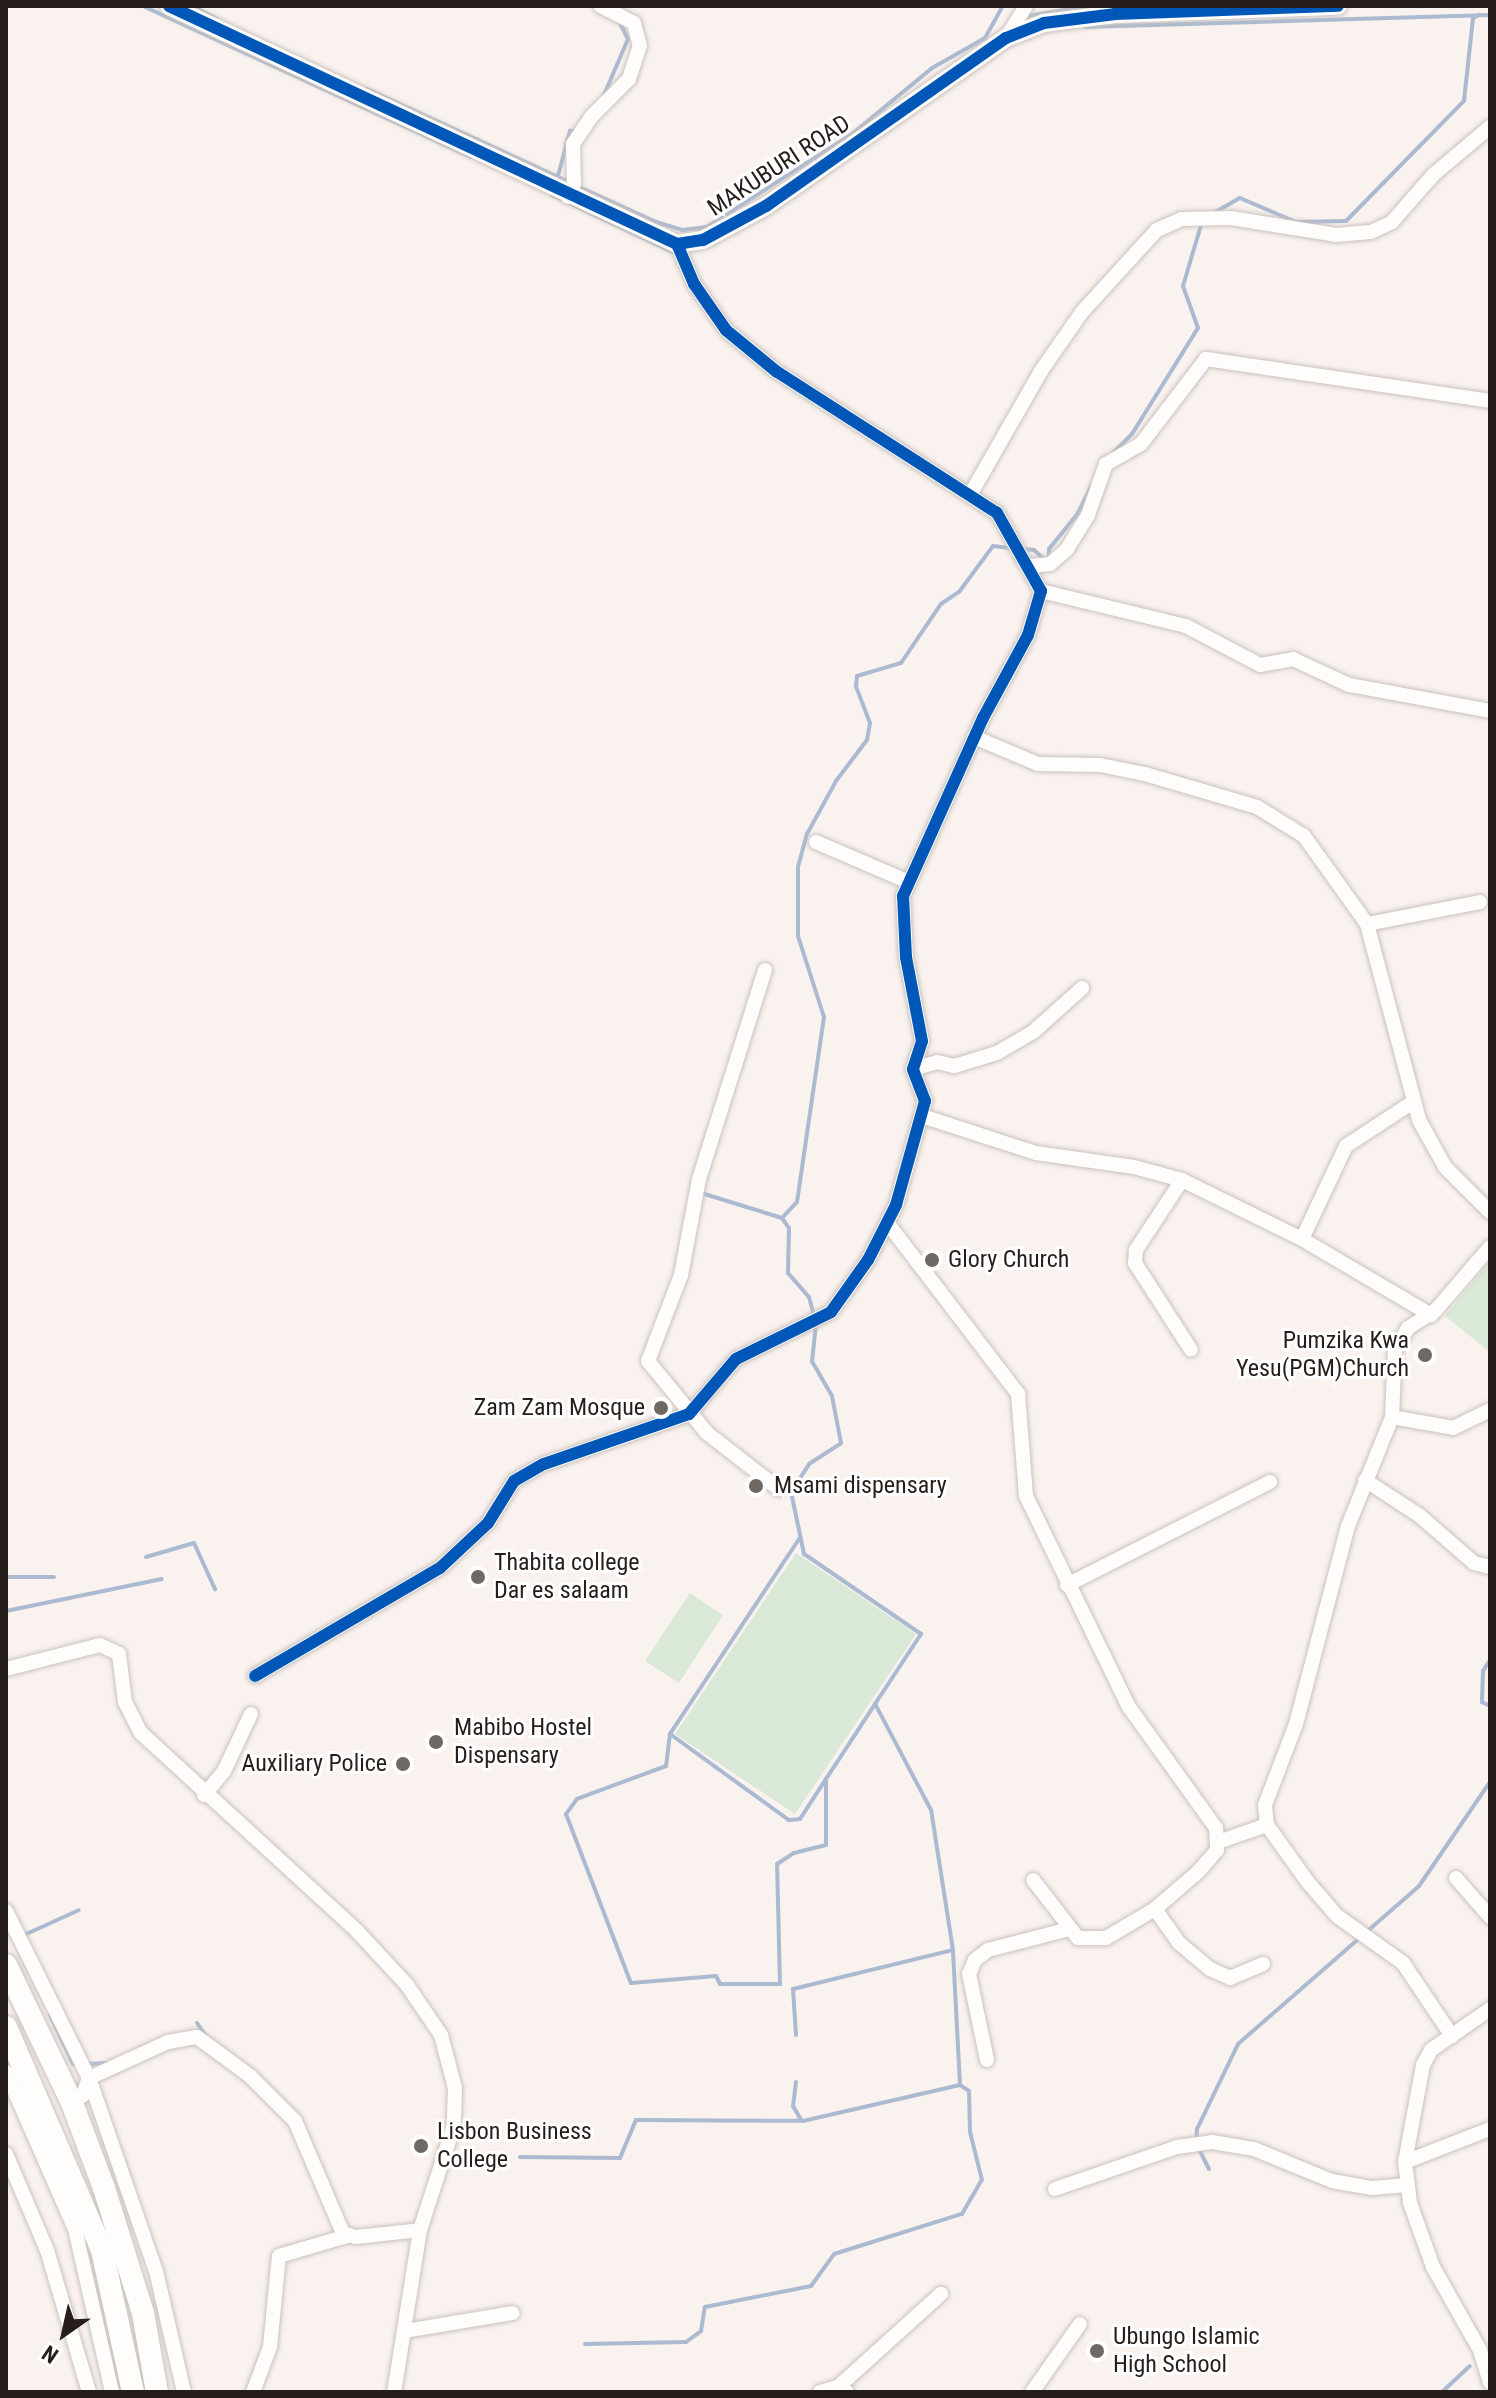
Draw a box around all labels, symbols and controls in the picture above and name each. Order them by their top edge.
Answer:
street label: MAKUBURI ROAD [702,109,856,223]
place label: Glory Church [948,1246,1069,1274]
marker: Glory Church [923,1251,941,1269]
place label: Pumzika Kwa Yesu(PGM)Church [1236,1327,1409,1383]
marker: Pumzika Kwa Yesu(PGM)Church [1416,1346,1434,1364]
place label: Zam Zam Mosque [474,1394,645,1422]
marker: Zam Zam Mosque [652,1399,670,1417]
place label: Msami dispensary [774,1472,947,1500]
marker: Msami dispensary [745,1475,767,1497]
place label: Thabita college Dar es salaam [494,1549,640,1605]
marker: Thabita college Dar es salaam [469,1568,487,1586]
place label: Mabibo Hostel Dispensary [454,1714,592,1770]
marker: Mabibo Hostel Dispensary [425,1731,447,1753]
place label: Auxiliary Police [242,1750,387,1778]
marker: Auxiliary Police [394,1755,412,1773]
place label: Lisbon Business College [437,2118,592,2174]
marker: Lisbon Business College [412,2137,430,2155]
north arrow [24,2294,104,2374]
place label: Ubungo Islamic High School [1113,2323,1260,2379]
text: N [38,2340,63,2368]
marker: Ubungo Islamic High School [1088,2342,1106,2360]

